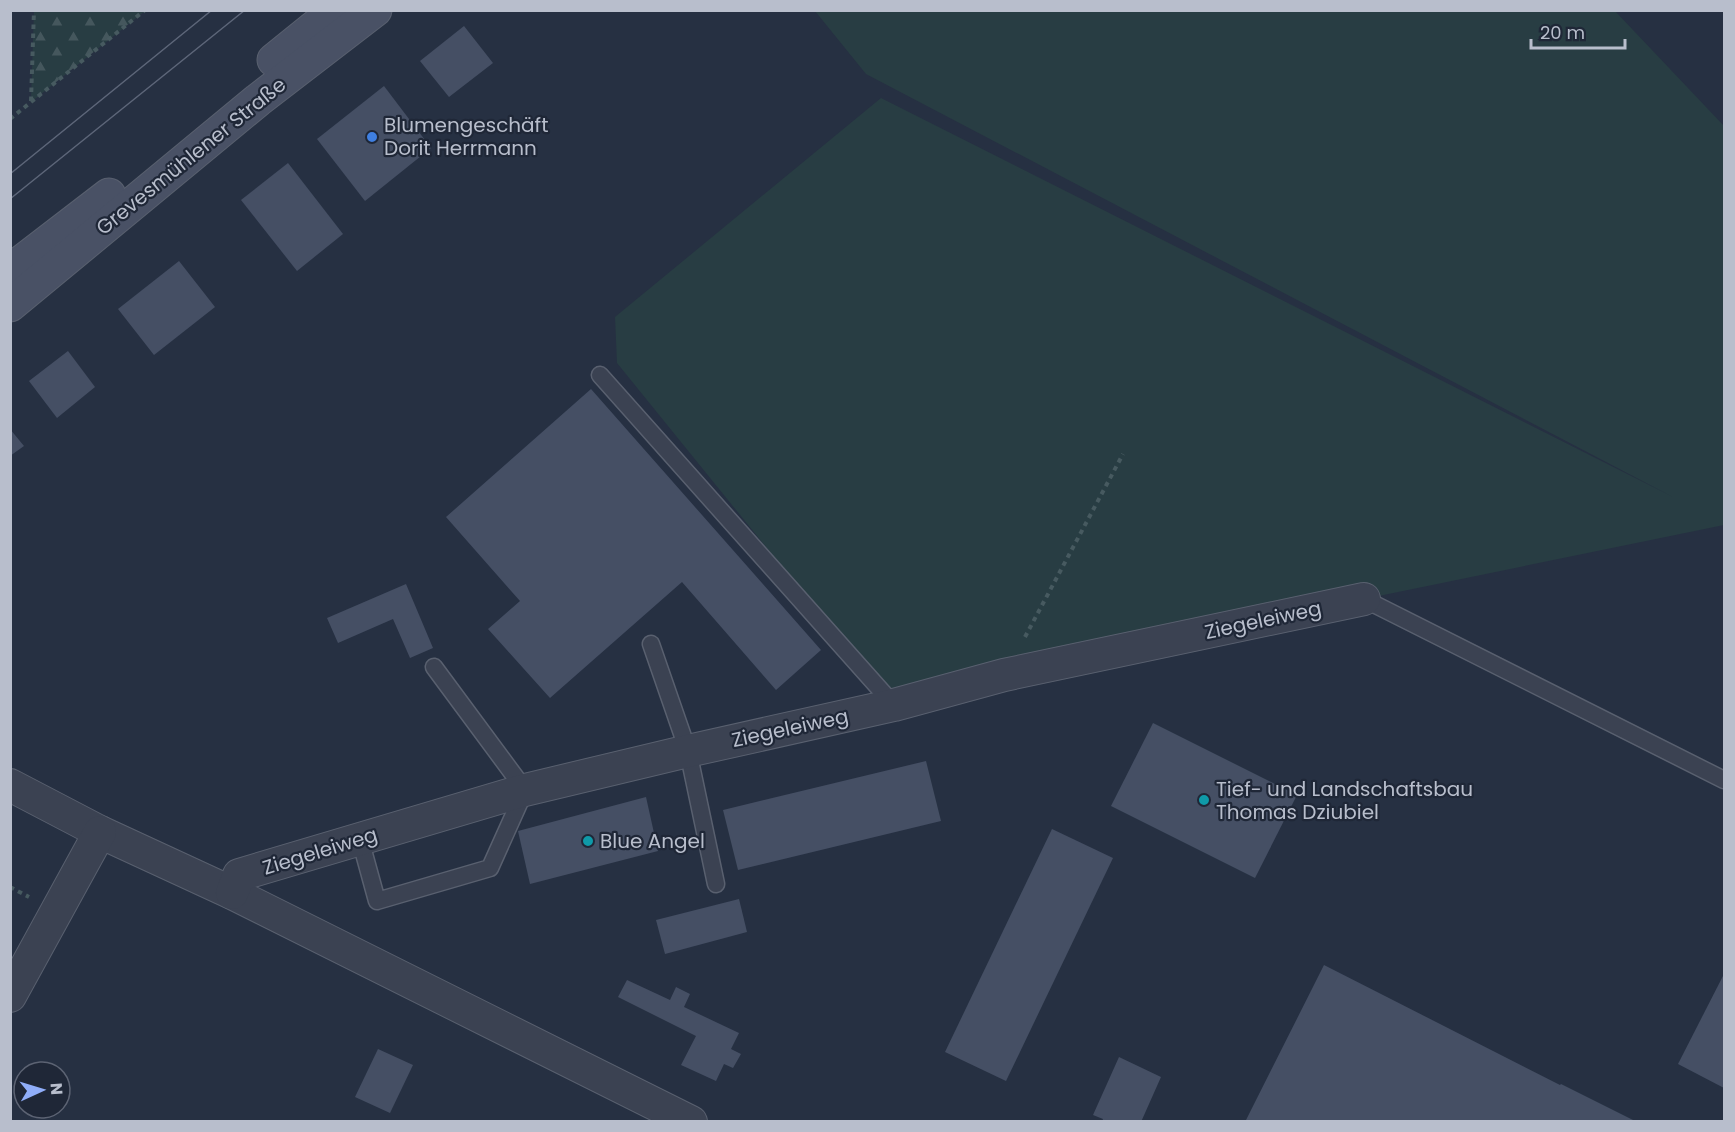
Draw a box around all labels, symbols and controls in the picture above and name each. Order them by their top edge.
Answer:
scale bar [1531,12,1626,50]
text: 20 m [1540,20,1585,45]
street label: Grevesmühlener Straße [90,71,292,241]
place label: Blumengeschäft Dorit Herrmann [384,111,548,162]
marker: Blumengeschäft Dorit Herrmann [365,130,379,144]
street label: Ziegeleiweg [1202,594,1324,646]
street label: Ziegeleiweg [729,702,851,754]
place label: Tief- und Landschaftsbau Thomas Dziubiel [1216,775,1473,826]
marker: Tief- und Landschaftsbau Thomas Dziubiel [1197,793,1211,807]
street label: Ziegeleiweg [259,820,381,882]
place label: Blue Angel [600,827,705,855]
marker: Blue Angel [581,834,595,848]
north arrow [12,1060,72,1120]
text: N [45,1082,68,1096]

